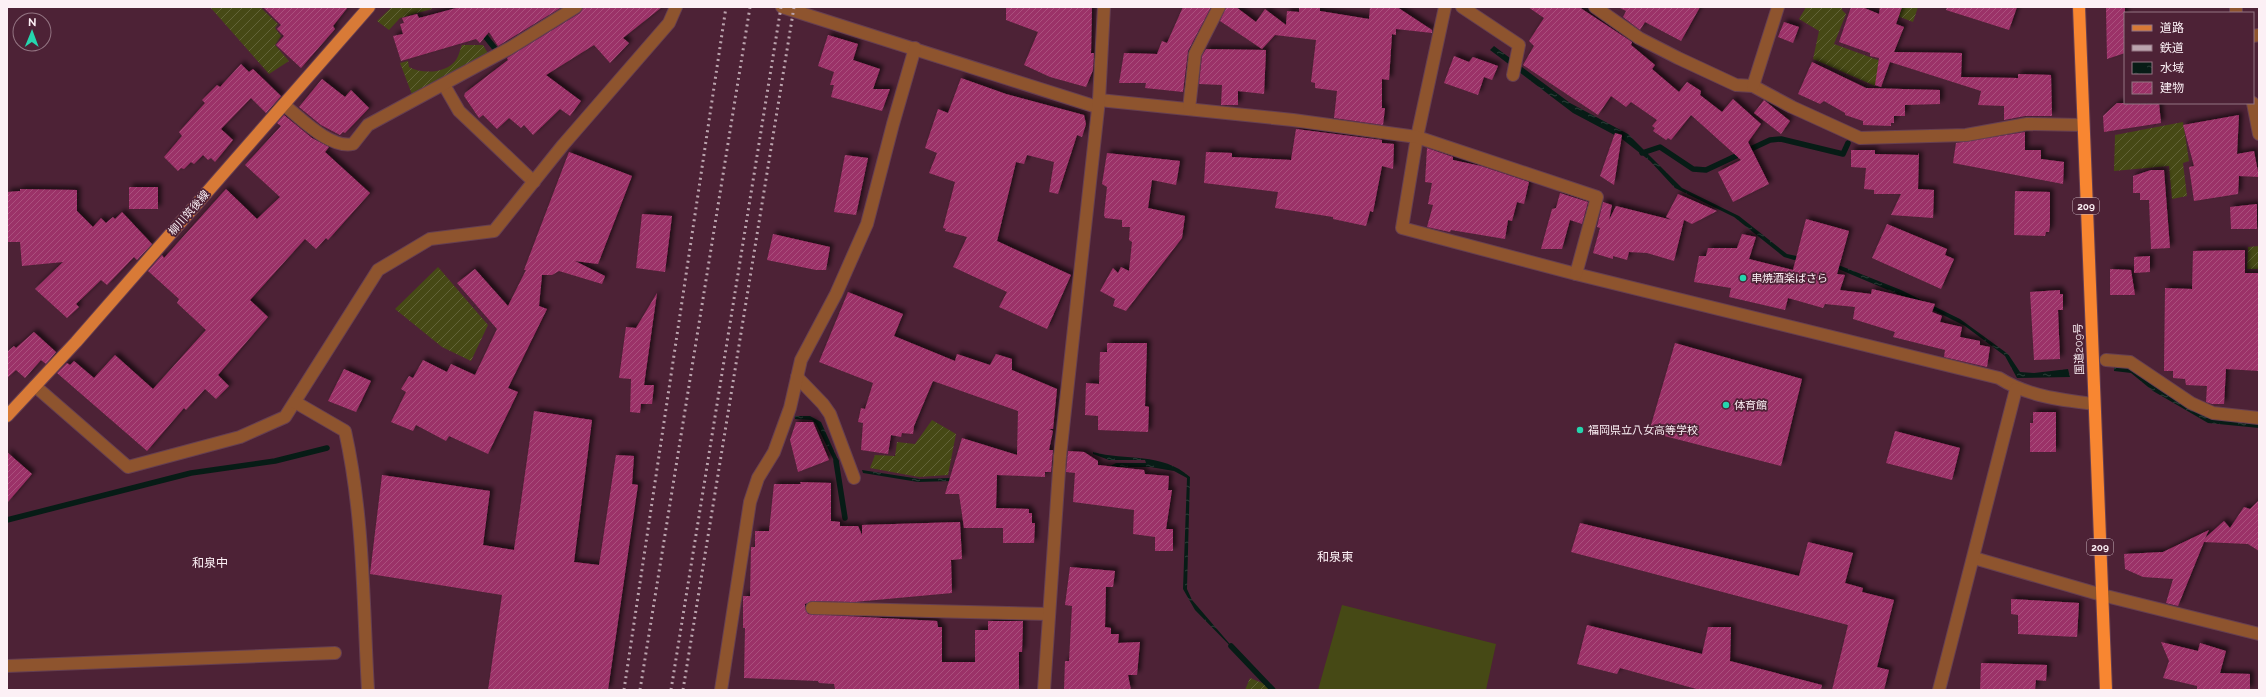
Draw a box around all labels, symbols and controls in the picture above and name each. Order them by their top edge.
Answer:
north arrow [12,12,52,52]
legend [2124,12,2254,104]
text: N [28,16,36,29]
text: 道路 [2160,21,2184,35]
text: 鉄道 [2160,41,2184,55]
text: 水域 [2160,61,2184,75]
text: 建物 [2160,81,2184,95]
street label: 柳川筑後線 [166,188,212,238]
road number: 209 [2073,198,2099,214]
place label: 串焼酒楽ばさら [1751,272,1828,285]
marker: 串焼酒楽ばさら [1738,273,1748,283]
street label: 国道209号 [2072,323,2086,375]
place label: 体育館 [1734,399,1767,412]
marker: 体育館 [1721,400,1731,410]
place label: 福岡県立八女高等学校 [1588,424,1698,437]
marker: 福岡県立八女高等学校 [1575,425,1585,435]
road number: 209 [2087,539,2113,555]
district label: 和泉東 [1317,550,1353,564]
district label: 和泉中 [192,556,228,570]

